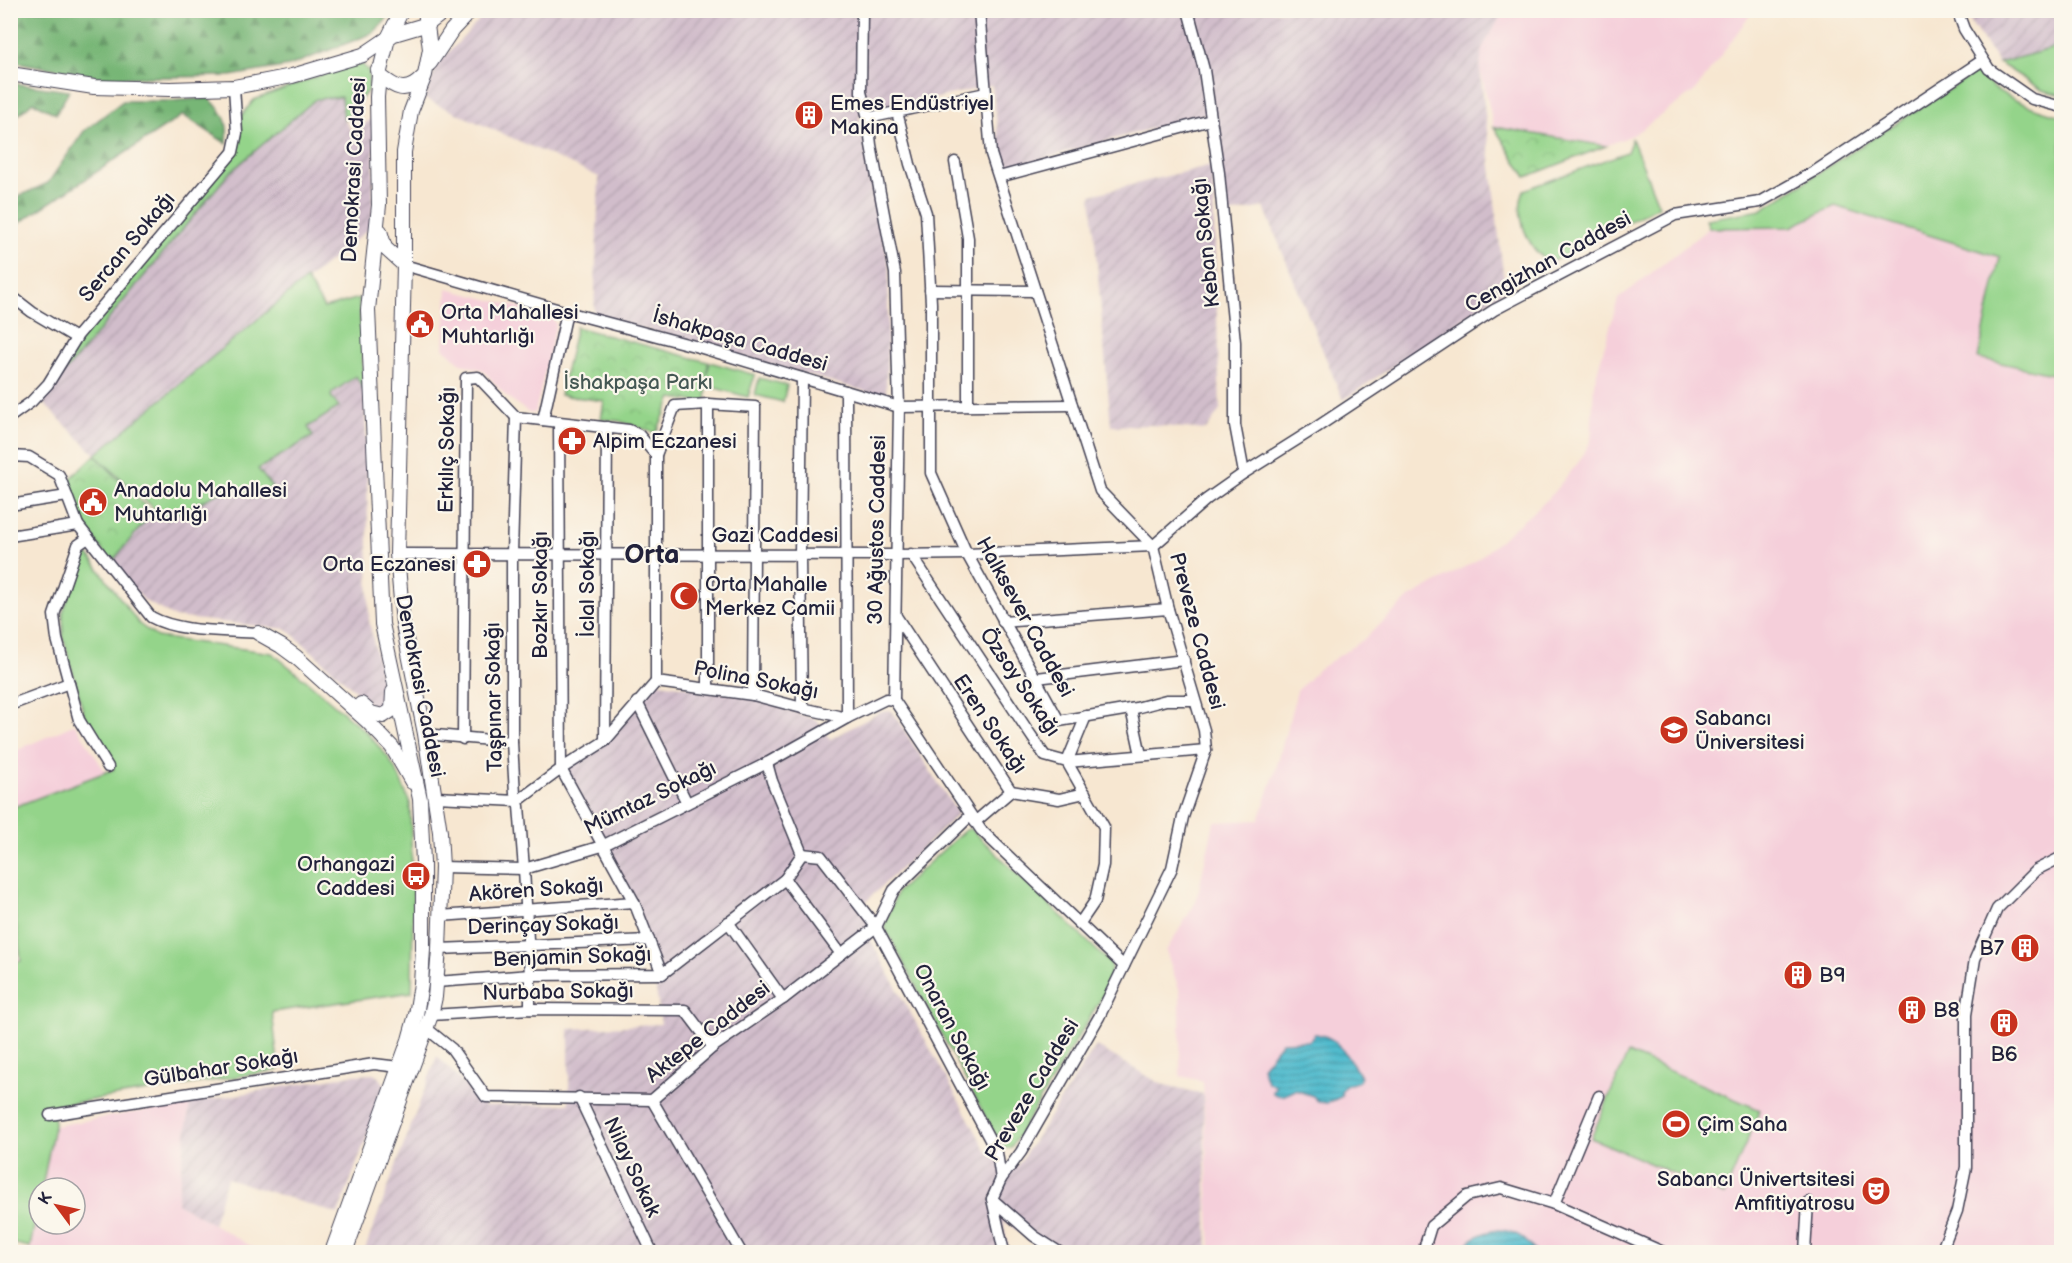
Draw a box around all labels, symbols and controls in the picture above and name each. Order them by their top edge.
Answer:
street label: Demokrasi Caddesi [337,77,371,263]
place label: Emes Endüstriyel Makina [830,91,994,140]
building icon: Emes Endüstriyel Makina [793,99,825,131]
street label: Keban Sokağı [1187,177,1225,309]
street label: Sercan Sokağı [74,187,180,307]
street label: Cengizhan Caddesi [1461,206,1635,318]
place label: Orta Mahallesi Muhtarlığı [441,300,579,349]
street label: İshakpaşa Caddesi [650,303,830,377]
public building icon: Orta Mahallesi Muhtarlığı [404,308,436,340]
park label: İshakpaşa Parkı [563,370,713,395]
street label: Erkılıç Sokağı [433,387,461,513]
pharmacy icon: Alpim Eczanesi [556,425,588,457]
place label: Alpim Eczanesi [593,429,737,454]
street label: 30 Ağustos Caddesi [863,435,891,625]
place label: Anadolu Mahallesi Muhtarlığı [114,478,287,527]
public building icon: Anadolu Mahallesi Muhtarlığı [77,486,109,518]
street label: Gazi Caddesi [712,523,838,548]
street label: İclal Sokağı [575,530,600,638]
street label: Bozkır Sokağı [528,531,553,659]
street label: Halksever Caddesi [971,533,1079,701]
district label: Orta [624,539,680,571]
pharmacy icon: Orta Eczanesi [461,548,493,580]
street label: Preveze Caddesi [1164,550,1230,712]
place label: Orta Eczanesi [323,552,456,577]
place label: Orta Mahalle Merkez Camii [705,572,835,621]
mosque icon: Orta Mahalle Merkez Camii [668,580,700,612]
street label: Demokrasi Caddesi [390,592,450,780]
street label: Taşpınar Sokağı [480,622,508,772]
street label: Özsoy Sokağı [975,623,1065,741]
street label: Polina Sokağı [692,656,820,704]
street label: Eren Sokağı [948,670,1032,778]
place label: Sabancı Üniversitesi [1695,706,1805,755]
school or university icon: Sabancı Üniversitesi [1658,714,1690,746]
street label: Mümtaz Sokağı [580,755,720,841]
place label: Orhangazi Caddesi [297,852,395,901]
bus stop icon: Orhangazi Caddesi [400,860,432,892]
street label: Akören Sokağı [468,873,604,907]
street label: Derinçay Sokağı [467,910,619,940]
building icon: B7 [2009,932,2041,964]
place label: B7 [1979,936,2005,961]
street label: Benjamin Sokağı [492,942,652,972]
building icon: B9 [1782,959,1814,991]
street label: Onaran Sokağı [908,960,996,1094]
place label: B9 [1819,963,1846,988]
street label: Aktepe Caddesi [641,976,775,1088]
street label: Nurbaba Sokağı [482,978,634,1006]
building icon: B8 [1896,994,1928,1026]
place label: B8 [1933,998,1960,1023]
building icon: B6 [1988,1007,2020,1039]
street label: Preveze Caddesi [980,1014,1084,1166]
place label: B6 [1990,1042,2018,1067]
street label: Gülbahar Sokağı [142,1043,300,1093]
sports icon: Çim Saha [1660,1108,1692,1140]
place label: Çim Saha [1697,1112,1788,1137]
street label: Nilay Sokak [598,1113,666,1222]
place label: Sabancı Ünivertsitesi Amfitiyatrosu [1657,1167,1855,1216]
theatre icon: Sabancı Ünivertsitesi Amfitiyatrosu [1860,1175,1892,1207]
north arrow [27,1176,87,1236]
text: K [35,1189,57,1208]

